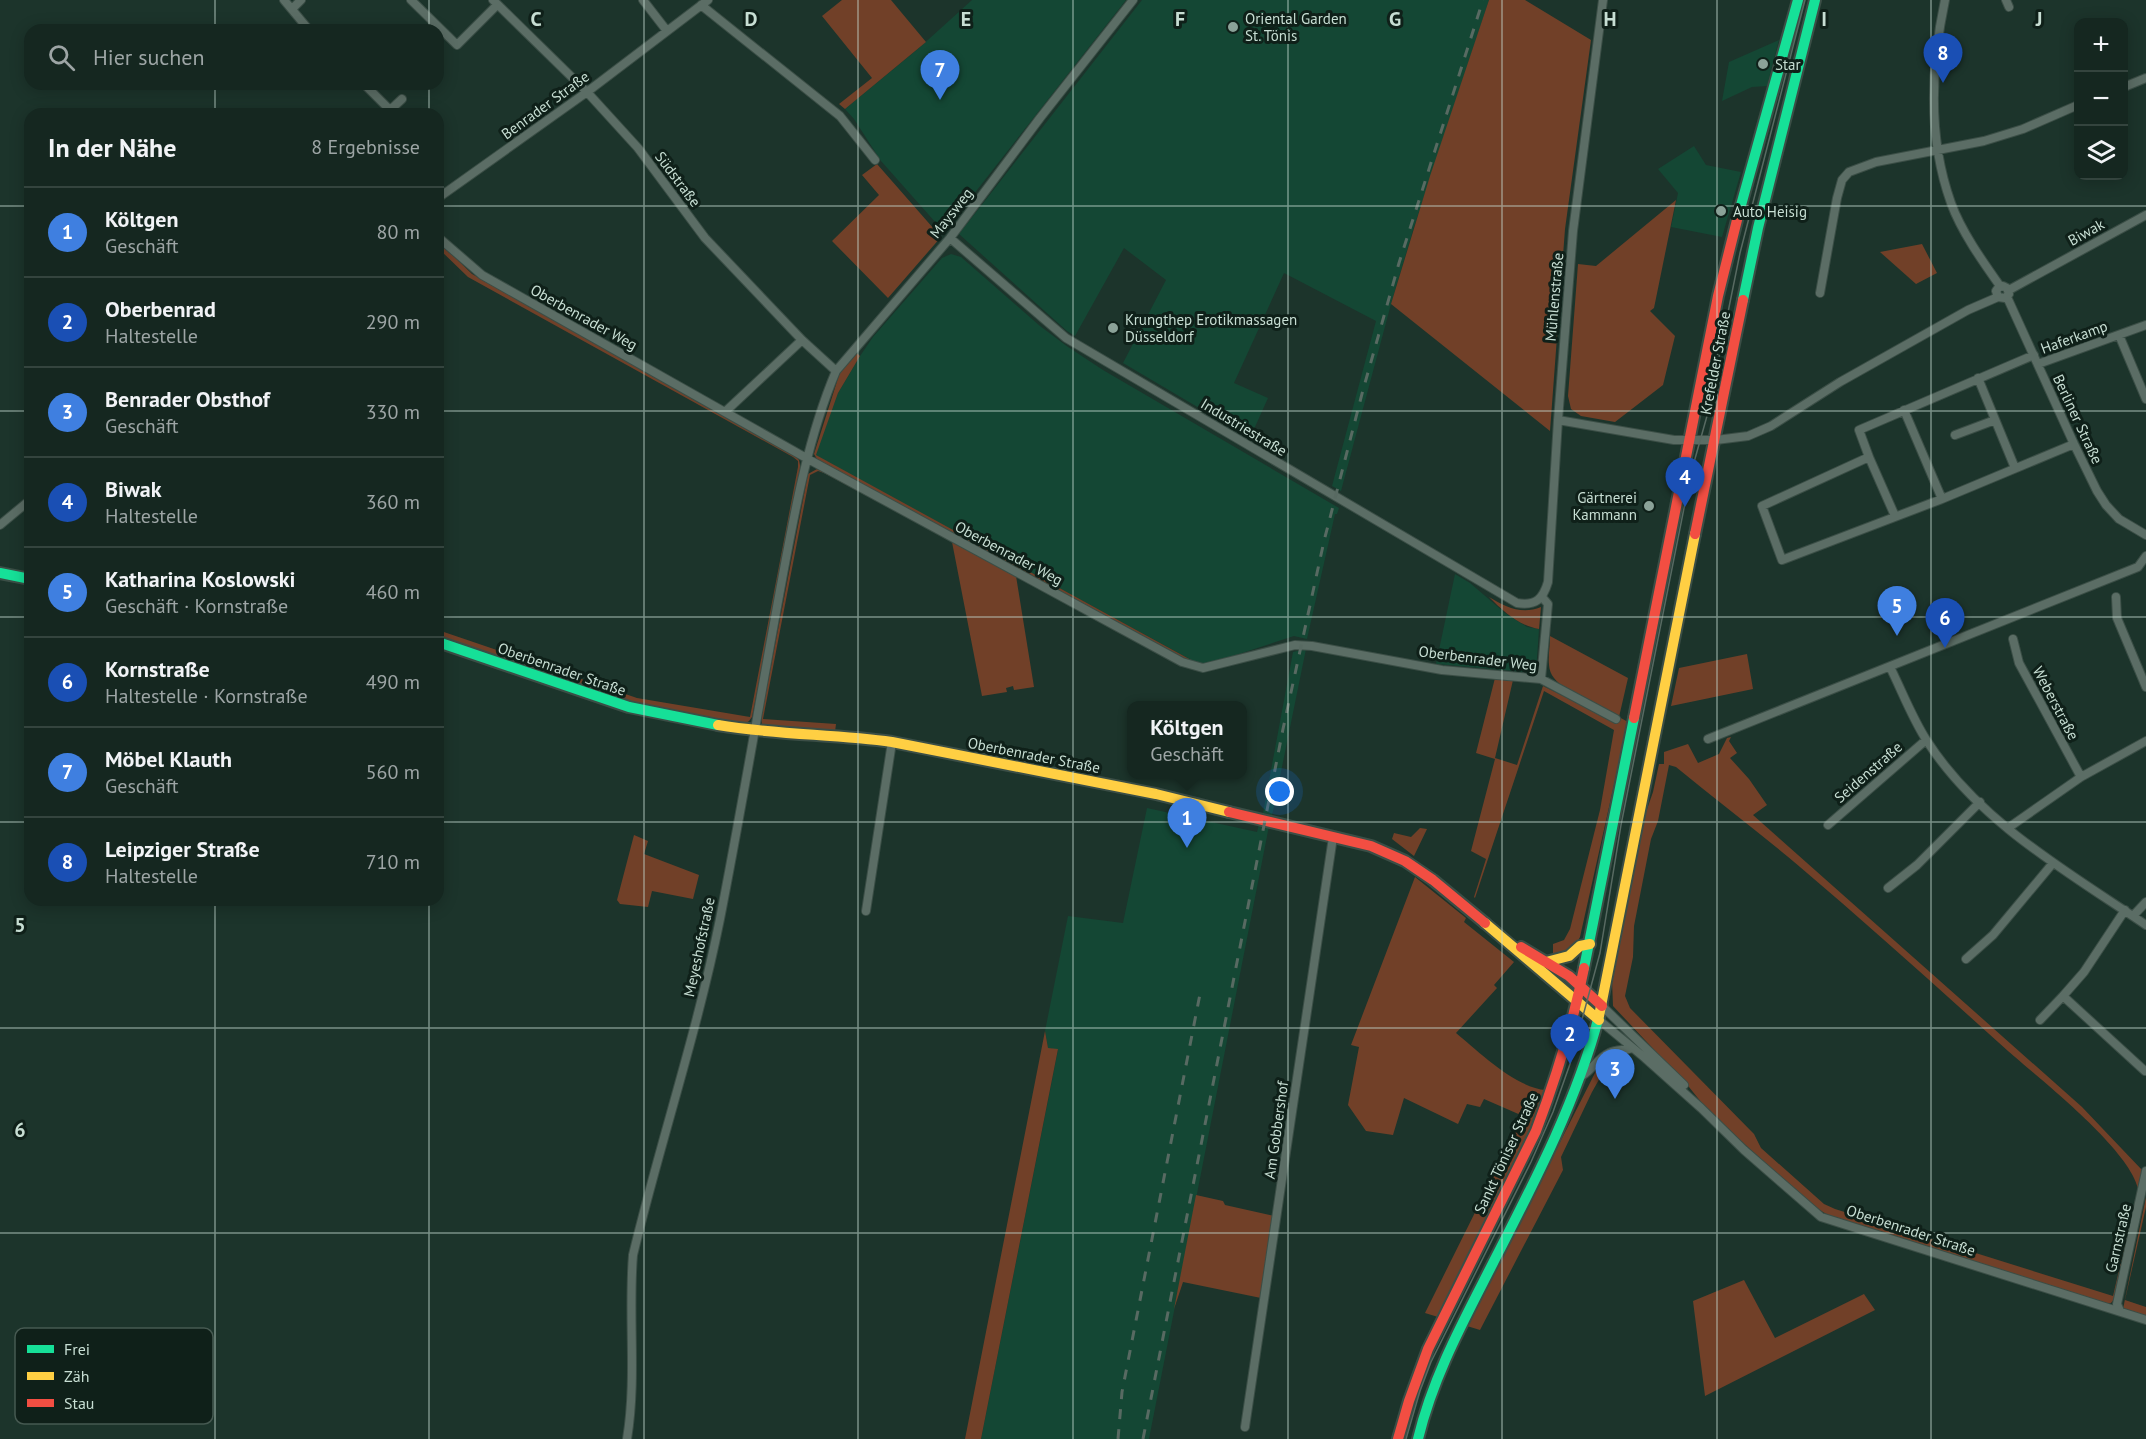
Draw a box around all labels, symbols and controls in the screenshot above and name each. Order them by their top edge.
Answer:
text: C [530,6,542,32]
text: D [745,6,758,32]
text: E [961,6,971,32]
text: F [1175,6,1185,32]
text: G [1389,6,1401,32]
text: H [1603,6,1617,32]
text: I [1821,6,1827,32]
text: J [2035,6,2042,32]
place label: Oriental Garden St. Tönis [1245,9,1347,45]
map controls [2074,18,2128,180]
button: + [2074,18,2128,72]
marker: Oriental Garden St. Tönis [1226,20,1240,34]
search box [24,24,444,90]
pin: 8 [1924,34,1962,83]
icon: search [45,41,78,74]
text: Hier suchen [93,43,205,71]
pin: 7 [920,51,960,100]
place label: Star [1775,55,1801,74]
marker: Star [1756,57,1770,71]
street label: Benrader Straße [497,67,593,143]
button: − [2074,72,2128,126]
button: layers [2074,126,2128,180]
text: In der Nähe [48,131,176,164]
text: 8 Ergebnisse [311,134,420,160]
street label: Südstraße [651,148,705,210]
street label: Maysweg [925,184,977,242]
place label: Auto Heisig [1733,202,1807,221]
marker: Auto Heisig [1714,204,1728,218]
text: Költgen [105,205,178,233]
street label: Biwak [2065,214,2108,250]
text: 1 [62,219,73,245]
text: 80 m [377,219,420,245]
text: Geschäft [105,233,179,259]
street label: Mühlenstraße [1541,252,1567,342]
street label: Oberbenrader Weg [527,280,641,354]
text: Oberbenrad [105,295,216,323]
text: 2 [62,309,73,335]
text: 290 m [366,309,420,335]
place label: Krungthep Erotikmassagen Düsseldorf [1125,310,1297,346]
street label: Krefelder Straße [1696,310,1734,416]
street label: Haferkamp [2038,316,2110,358]
marker: Krungthep Erotikmassagen Düsseldorf [1106,321,1120,335]
text: Haltestelle [105,323,198,349]
street label: Berliner Straße [2049,371,2107,467]
text: Benrader Obsthof [105,385,270,413]
street label: Industriestraße [1197,394,1291,460]
text: 3 [62,399,73,425]
text: 330 m [366,399,420,425]
text: Geschäft [105,413,179,439]
pin: 4 [1666,458,1704,507]
text: Biwak [105,475,162,503]
place label: Gärtnerei Kammann [1573,488,1637,524]
text: 4 [62,489,73,515]
text: 360 m [366,489,420,515]
marker: Gärtnerei Kammann [1642,499,1656,513]
text: Haltestelle [105,503,198,529]
street label: Oberbenrader Weg [952,517,1066,589]
text: Katharina Koslowski [105,565,295,593]
text: 5 [62,579,73,605]
text: 460 m [366,579,420,605]
pin: 5 [1878,586,1916,636]
text: Geschäft · Kornstraße [105,593,288,619]
pin: 6 [1926,598,1964,648]
street label: Oberbenrader Straße [495,638,629,700]
street label: Oberbenrader Weg [1418,641,1538,675]
text: Kornstraße [105,655,210,683]
street label: Weberstraße [2029,663,2083,743]
text: 6 [62,669,73,695]
text: 490 m [366,669,420,695]
text: Haltestelle · Kornstraße [105,683,308,709]
popup [1127,701,1247,779]
text: Költgen [1150,713,1224,741]
street label: Oberbenrader Straße [966,733,1102,777]
street label: Seidenstraße [1830,737,1906,807]
text: Geschäft [1150,741,1224,767]
text: Möbel Klauth [105,745,232,773]
text: 7 [62,759,73,785]
text: 560 m [366,759,420,785]
text: Geschäft [105,773,179,799]
your location [1265,777,1294,806]
pin: 1 [1168,798,1206,848]
text: Leipziger Straße [105,835,260,863]
text: 8 [62,849,73,875]
text: 710 m [366,849,420,875]
text: Haltestelle [105,863,198,889]
street label: Meyeshofstraße [679,896,719,998]
text: 5 [14,912,26,938]
pin: 2 [1550,1014,1590,1064]
pin: 3 [1596,1050,1634,1099]
street label: Am Gobbershof [1260,1079,1292,1180]
street label: Sankt Töniser Straße [1470,1089,1542,1217]
text: 6 [14,1117,26,1143]
street label: Oberbenrader Straße [1844,1200,1978,1260]
street label: Garnstraße [2101,1202,2135,1274]
legend [15,1328,213,1424]
text: Frei [64,1339,90,1359]
text: Zäh [64,1366,89,1386]
text: Stau [64,1393,94,1413]

